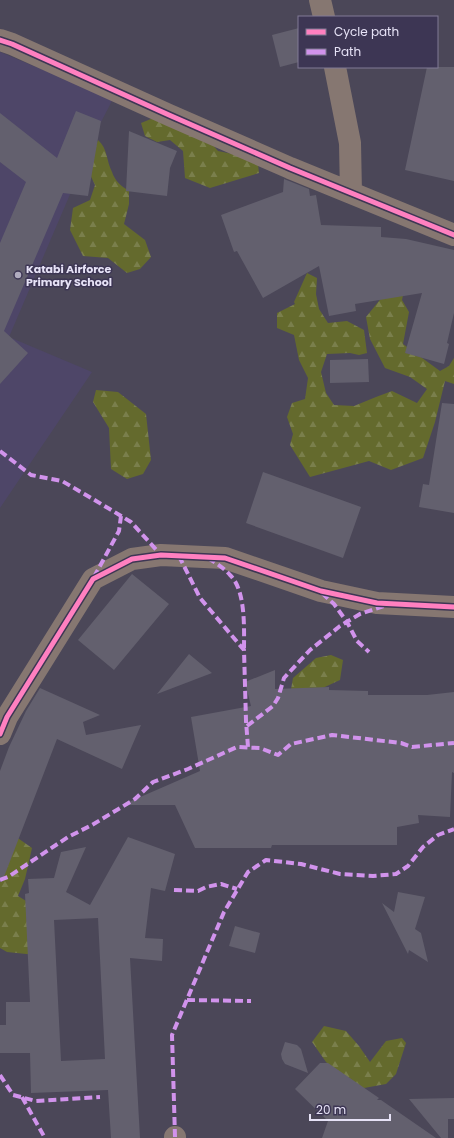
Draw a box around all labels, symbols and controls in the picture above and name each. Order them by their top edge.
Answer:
legend [298,16,438,68]
text: Cycle path [334,23,399,40]
text: Path [334,43,361,60]
place label: Katabi Airforce Primary School [26,261,112,290]
marker: Katabi Airforce Primary School [13,270,23,280]
scale bar [310,1096,390,1122]
text: 20 m [316,1101,346,1118]

